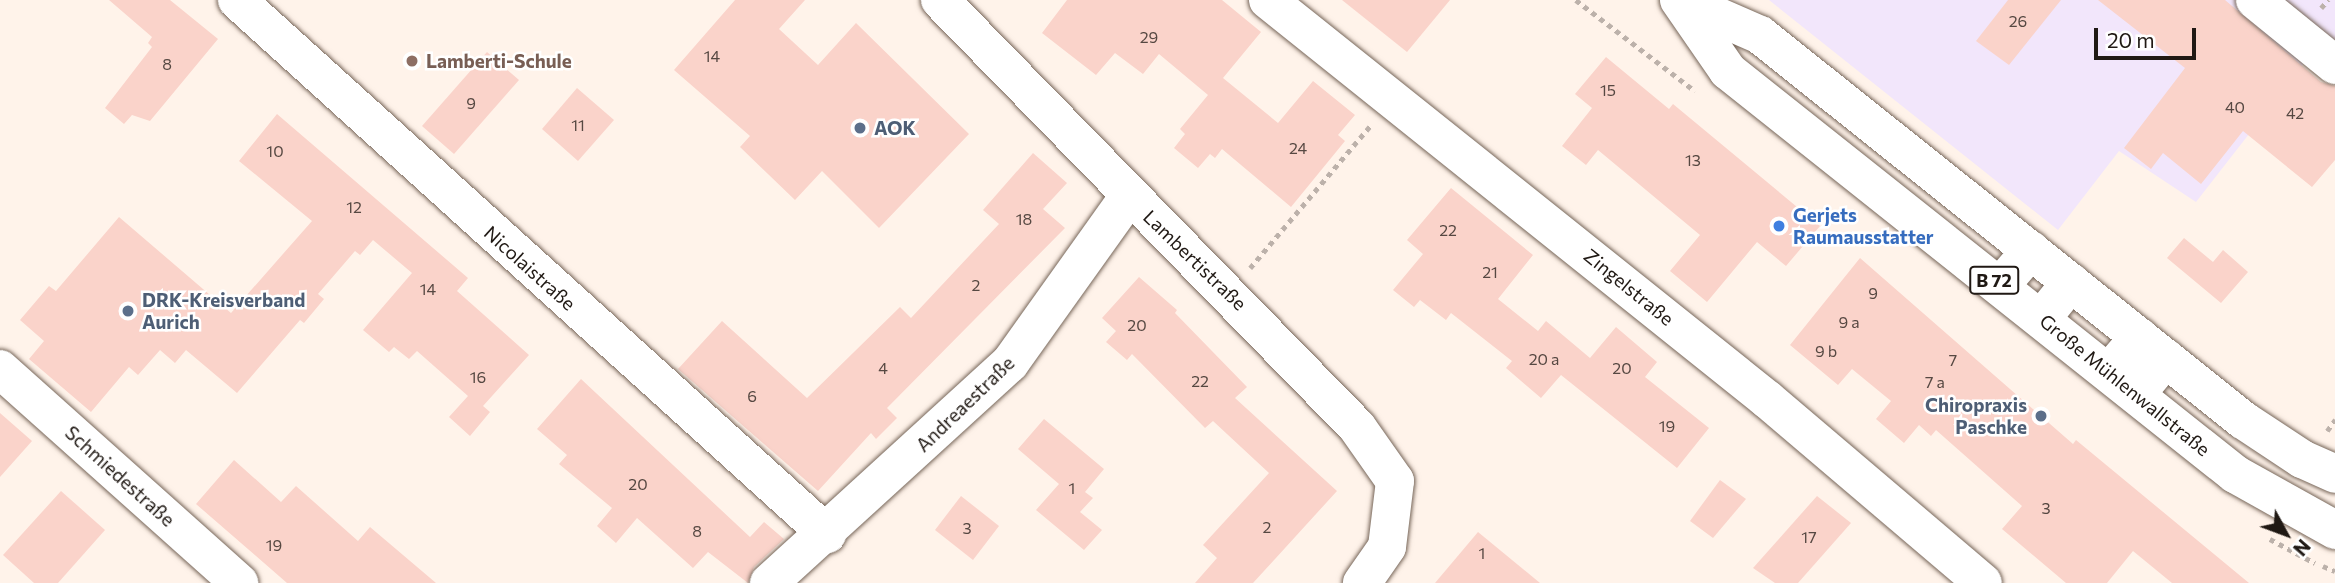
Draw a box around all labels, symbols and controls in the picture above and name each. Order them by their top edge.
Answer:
house number: 26 [2009,11,2027,31]
scale bar [2097,14,2198,58]
house number: 29 [1140,27,1158,47]
text: 20 m [2107,27,2155,52]
house number: 14 [704,46,720,66]
place label: Lamberti-Schule [426,50,572,72]
marker: Lamberti-Schule [404,53,420,69]
house number: 8 [162,54,172,74]
house number: 15 [1600,80,1616,100]
house number: 9 [466,93,476,113]
house number: 40 [2225,97,2245,117]
house number: 42 [2286,103,2304,123]
house number: 11 [571,115,585,135]
place label: AOK [874,117,916,139]
marker: AOK [852,120,868,136]
house number: 24 [1289,138,1307,158]
house number: 10 [266,141,284,161]
house number: 13 [1685,150,1701,170]
house number: 12 [346,197,362,217]
place label: Gerjets Raumausstatter [1793,204,1934,248]
street label: Lambertistraße [1139,205,1251,315]
house number: 18 [1016,209,1032,229]
marker: Gerjets Raumausstatter [1771,218,1787,234]
house number: 22 [1439,220,1457,240]
street label: Nicolaistraße [480,221,580,315]
street label: Zingelstraße [1580,244,1678,330]
house number: 21 [1482,262,1498,282]
road number: B 72 [1968,266,2020,294]
house number: 2 [972,275,980,295]
house number: 14 [420,279,436,299]
house number: 9 [1868,283,1878,303]
place label: DRK-Kreisverband Aurich [142,289,305,333]
marker: DRK-Kreisverband Aurich [120,303,136,319]
street label: Große Mühlenwallstraße [2035,309,2215,461]
house number: 9 a [1838,312,1860,332]
house number: 20 [1127,315,1147,335]
house number: 9 b [1815,341,1837,361]
house number: 20 a [1529,349,1559,369]
house number: 7 [1949,350,1957,370]
street label: Andreaestraße [911,352,1019,456]
house number: 4 [878,358,888,378]
house number: 20 [1612,358,1632,378]
house number: 16 [470,367,486,387]
house number: 22 [1191,371,1209,391]
house number: 7 a [1925,372,1945,392]
house number: 6 [747,386,757,406]
place label: Chiropraxis Paschke [1925,394,2027,438]
marker: Chiropraxis Paschke [2033,408,2049,424]
house number: 19 [1659,416,1675,436]
street label: Schmiedestraße [61,421,179,531]
house number: 20 [628,474,648,494]
house number: 1 [1069,478,1075,498]
house number: 3 [2041,498,2051,518]
north arrow [2251,499,2321,569]
house number: 2 [1263,517,1271,537]
house number: 3 [962,518,972,538]
house number: 8 [692,521,702,541]
house number: 17 [1801,527,1817,547]
house number: 19 [266,535,282,555]
text: N [2289,535,2316,561]
house number: 1 [1479,543,1485,563]

